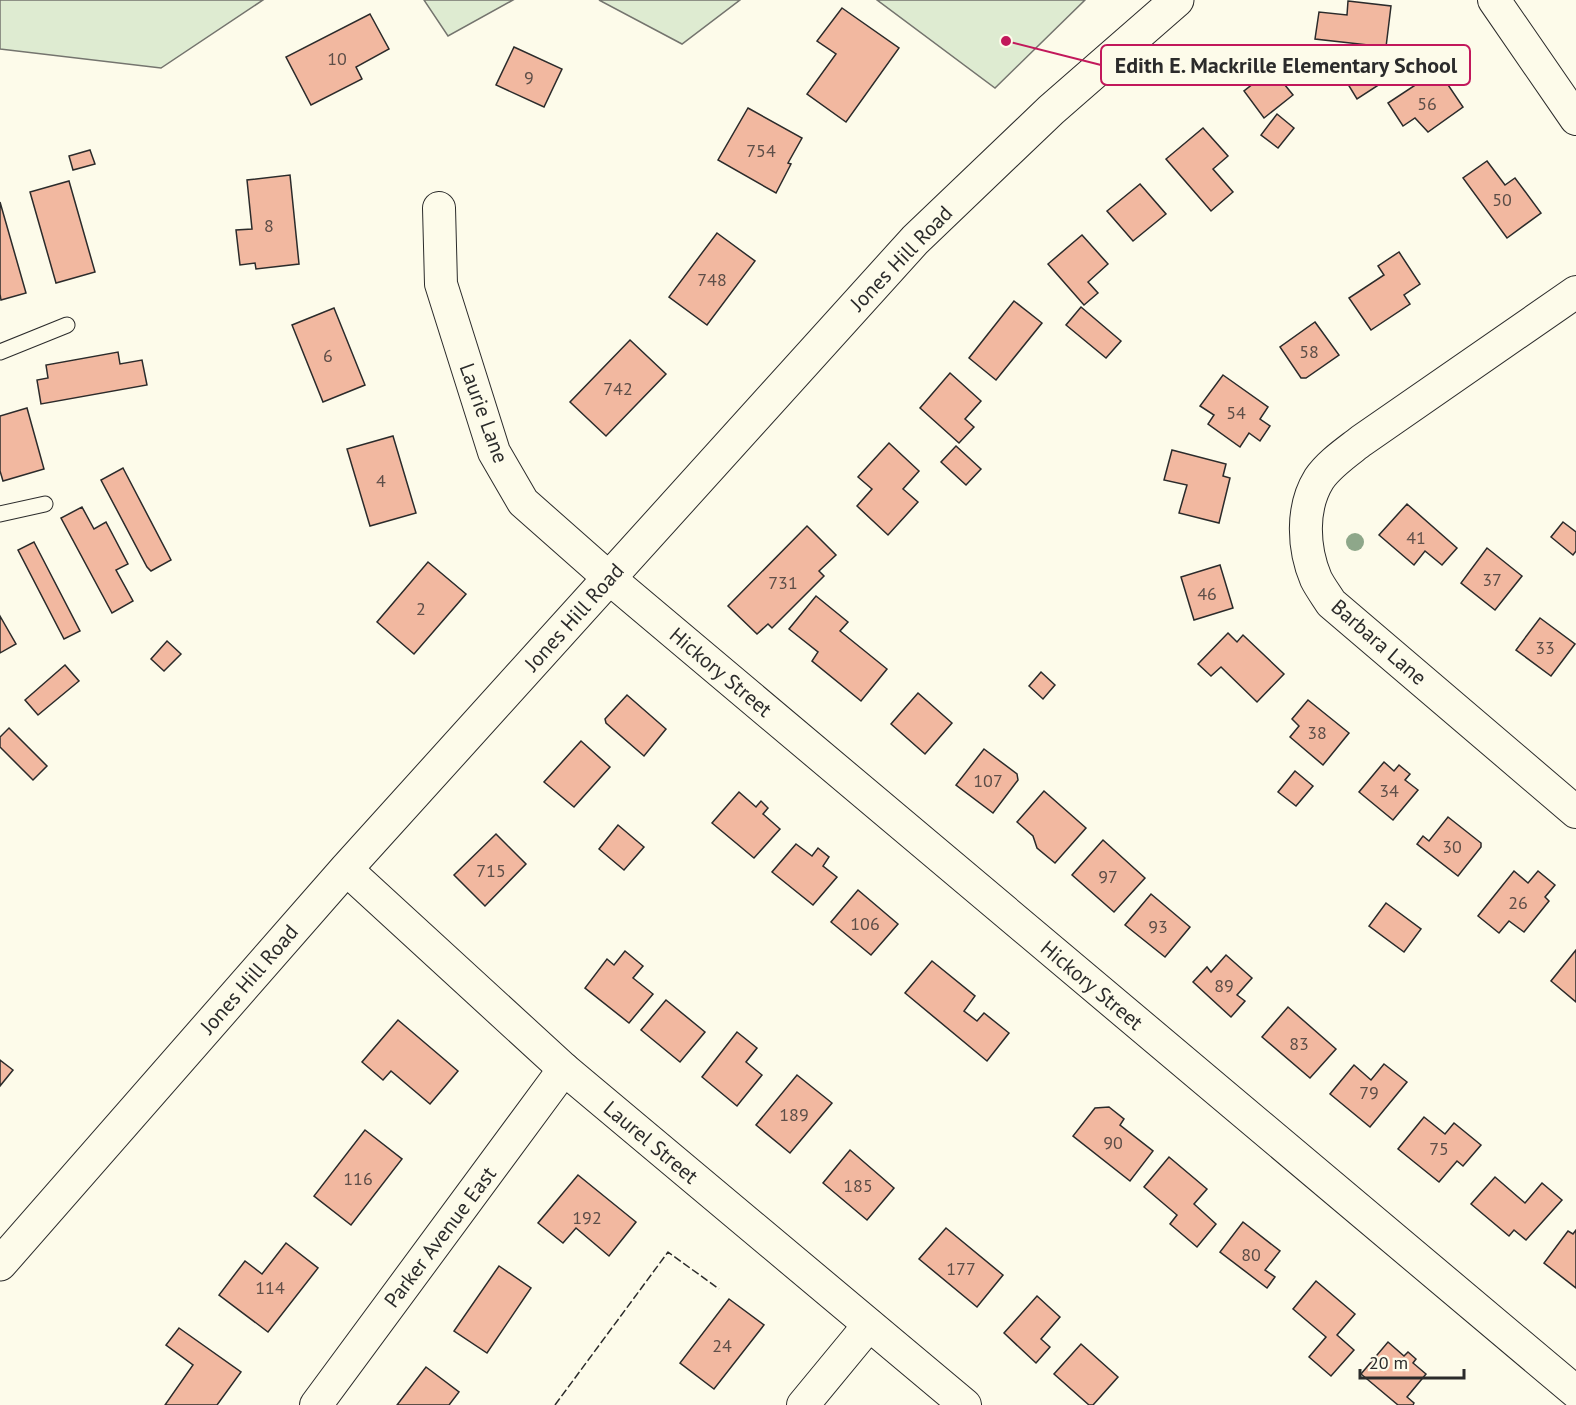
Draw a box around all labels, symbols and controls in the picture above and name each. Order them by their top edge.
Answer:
callout: Edith E. Mackrille Elementary School [1101,45,1470,85]
house number: 10 [327,47,347,70]
text: Edith E. Mackrille Elementary School [1115,51,1458,79]
house number: 9 [524,66,534,89]
house number: 56 [1417,92,1437,115]
house number: 754 [746,139,776,162]
house number: 50 [1492,188,1512,211]
street label: Jones Hill Road [843,200,958,317]
house number: 8 [264,214,274,237]
house number: 748 [697,268,727,291]
house number: 58 [1299,340,1319,363]
house number: 6 [323,344,333,367]
street label: Laurie Lane [453,359,515,467]
house number: 742 [603,377,633,400]
house number: 54 [1226,401,1246,424]
house number: 4 [376,469,386,492]
house number: 41 [1406,526,1426,549]
street label: Jones Hill Road [518,557,630,677]
house number: 37 [1482,568,1502,591]
house number: 731 [768,571,798,594]
house number: 46 [1197,582,1217,605]
street label: Barbara Lane [1326,593,1432,691]
house number: 2 [416,597,426,620]
street label: Hickory Street [664,621,778,723]
house number: 33 [1535,636,1555,659]
house number: 38 [1307,721,1327,744]
house number: 107 [973,769,1003,792]
house number: 34 [1379,779,1399,802]
house number: 30 [1442,835,1462,858]
house number: 715 [476,859,506,882]
house number: 97 [1098,865,1118,888]
house number: 26 [1508,891,1528,914]
house number: 106 [850,912,880,935]
house number: 93 [1148,915,1168,938]
street label: Jones Hill Road [194,919,304,1040]
street label: Hickory Street [1035,934,1149,1036]
house number: 89 [1214,974,1234,997]
house number: 83 [1289,1032,1309,1055]
house number: 79 [1359,1081,1379,1104]
street label: Laurel Street [598,1095,704,1189]
house number: 189 [779,1103,809,1126]
house number: 90 [1103,1131,1123,1154]
house number: 75 [1429,1137,1449,1160]
street label: Parker Avenue East [378,1161,502,1313]
house number: 116 [343,1167,373,1190]
house number: 185 [843,1174,873,1197]
house number: 192 [572,1206,602,1229]
house number: 80 [1241,1243,1261,1266]
house number: 177 [946,1257,976,1280]
house number: 114 [255,1276,285,1299]
house number: 24 [712,1334,732,1357]
scale bar [1360,1342,1464,1380]
text: 20 m [1369,1351,1408,1374]

